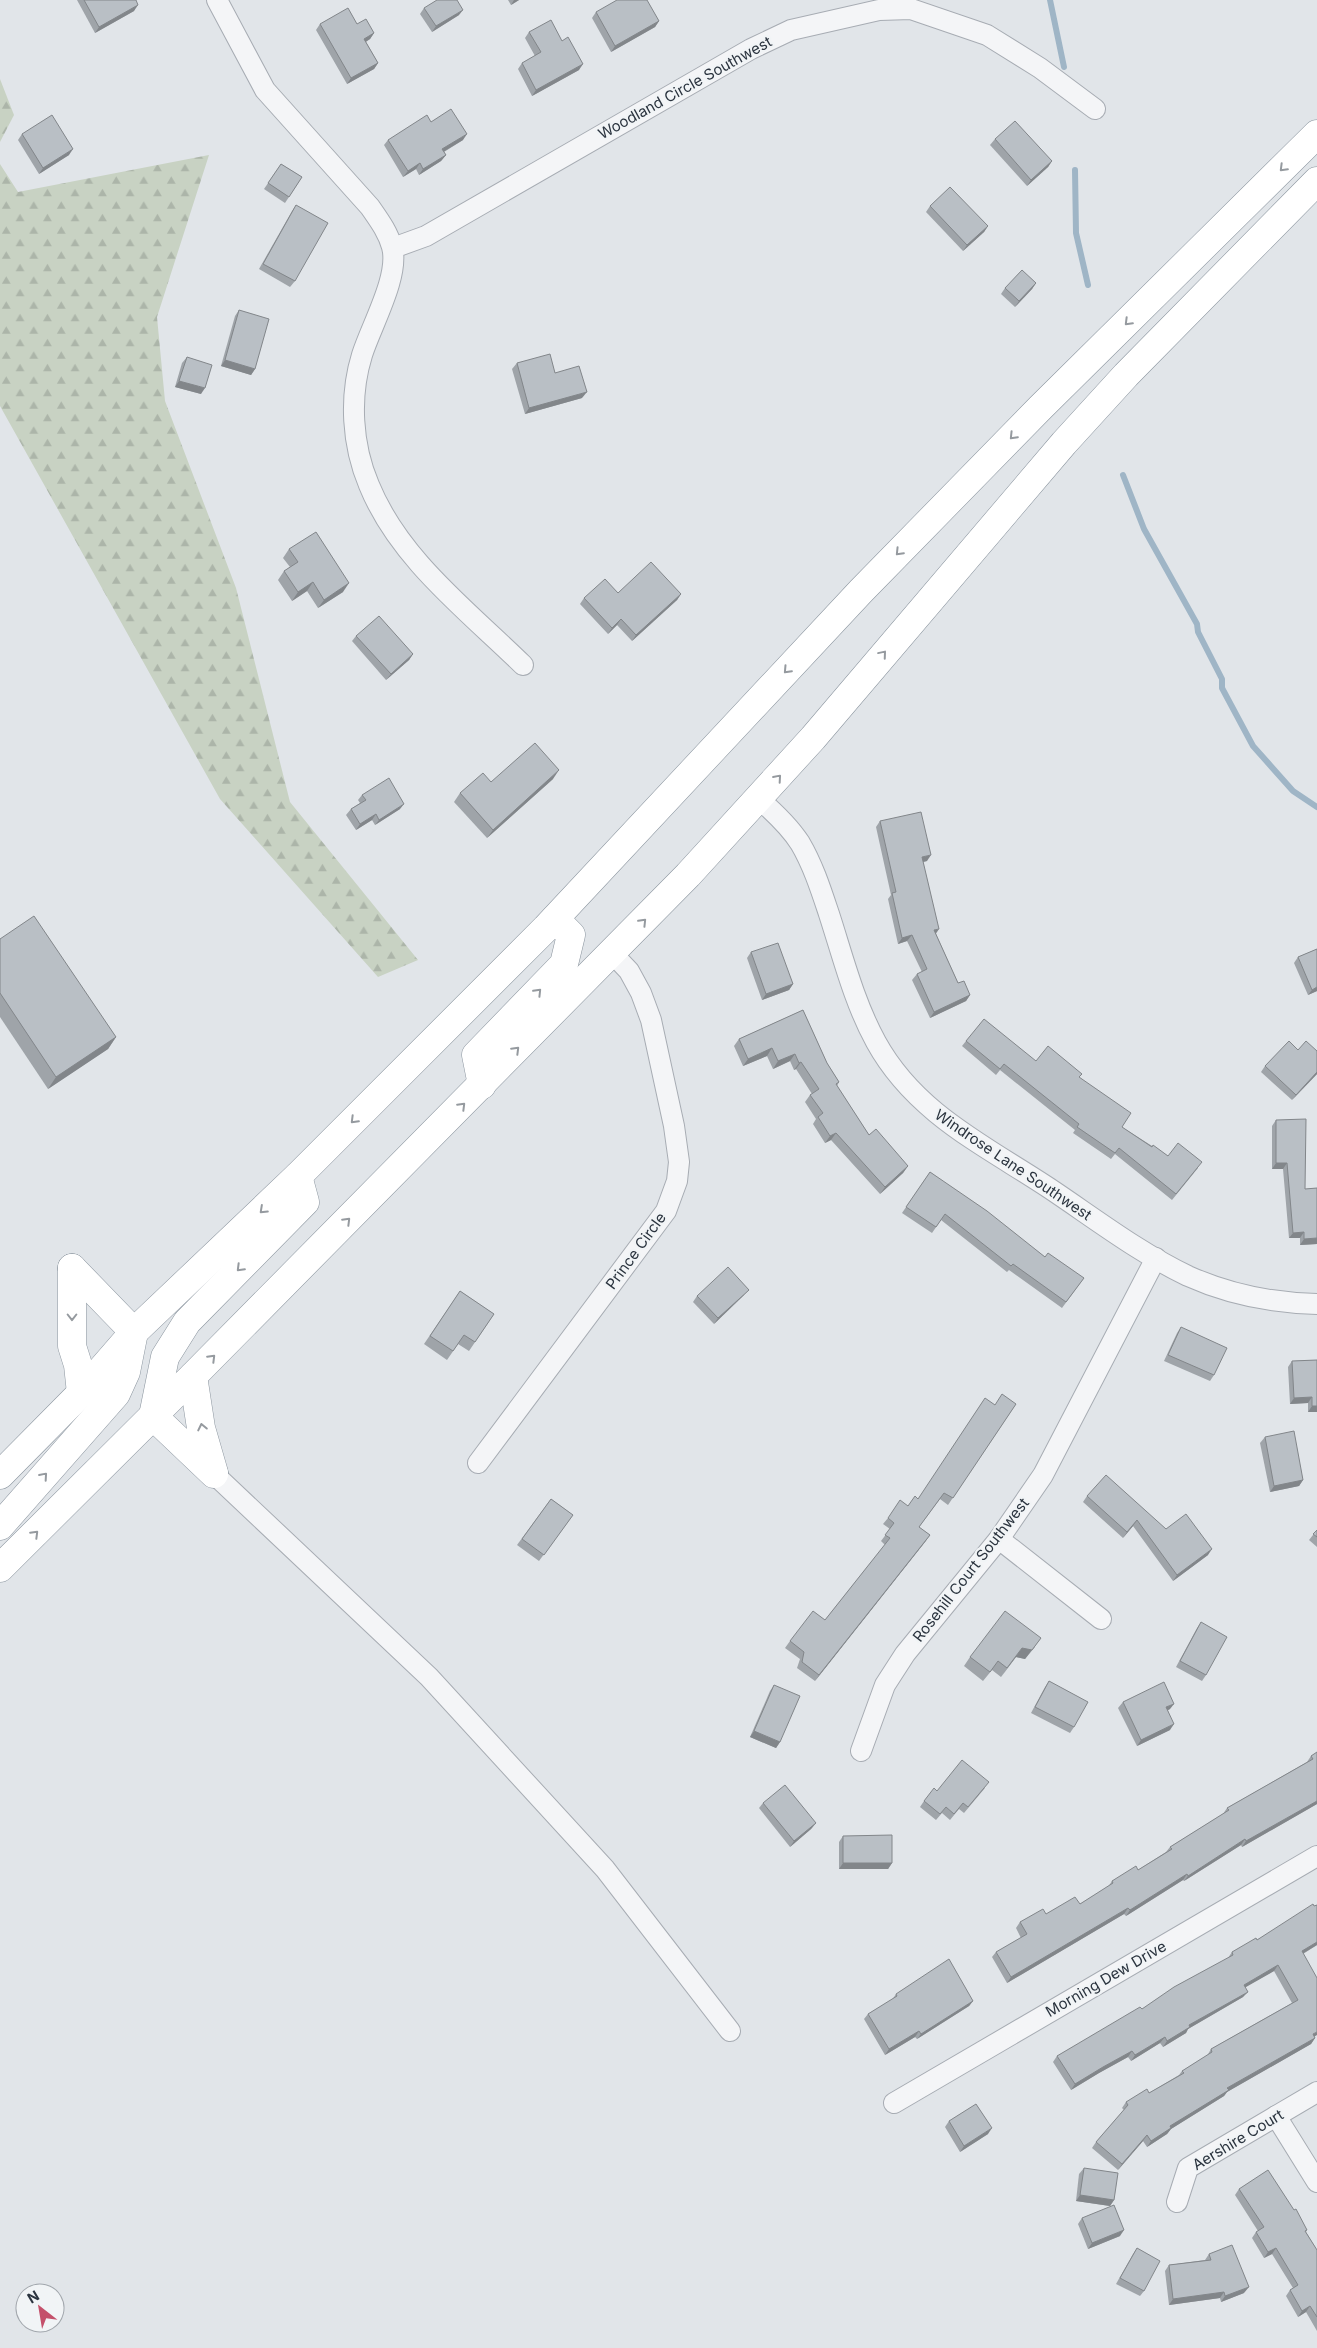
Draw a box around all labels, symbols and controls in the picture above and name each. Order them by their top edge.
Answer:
street label: Woodland Circle Southwest [595,32,775,143]
one-way arrow [1279,162,1288,171]
one-way arrow [1125,316,1134,325]
one-way arrow [1010,430,1019,439]
one-way arrow [896,546,905,555]
one-way arrow [877,651,886,660]
one-way arrow [784,664,793,673]
one-way arrow [772,774,781,783]
one-way arrow [637,919,646,928]
one-way arrow [532,988,541,997]
one-way arrow [511,1047,520,1056]
one-way arrow [456,1102,465,1111]
street label: Windrose Lane Southwest [931,1105,1095,1224]
one-way arrow [351,1114,360,1123]
one-way arrow [260,1204,269,1213]
street label: Prince Circle [601,1209,670,1293]
one-way arrow [341,1218,350,1227]
one-way arrow [237,1262,246,1271]
one-way arrow [67,1314,77,1321]
one-way arrow [206,1354,215,1363]
one-way arrow [197,1423,207,1432]
one-way arrow [38,1473,47,1482]
street label: Rosehill Court Southwest [908,1494,1033,1646]
one-way arrow [29,1531,38,1540]
street label: Morning Dew Drive [1042,1936,1169,2021]
street label: Aershire Court [1189,2105,1287,2174]
north arrow [15,2283,65,2333]
text: N [24,2286,42,2306]

